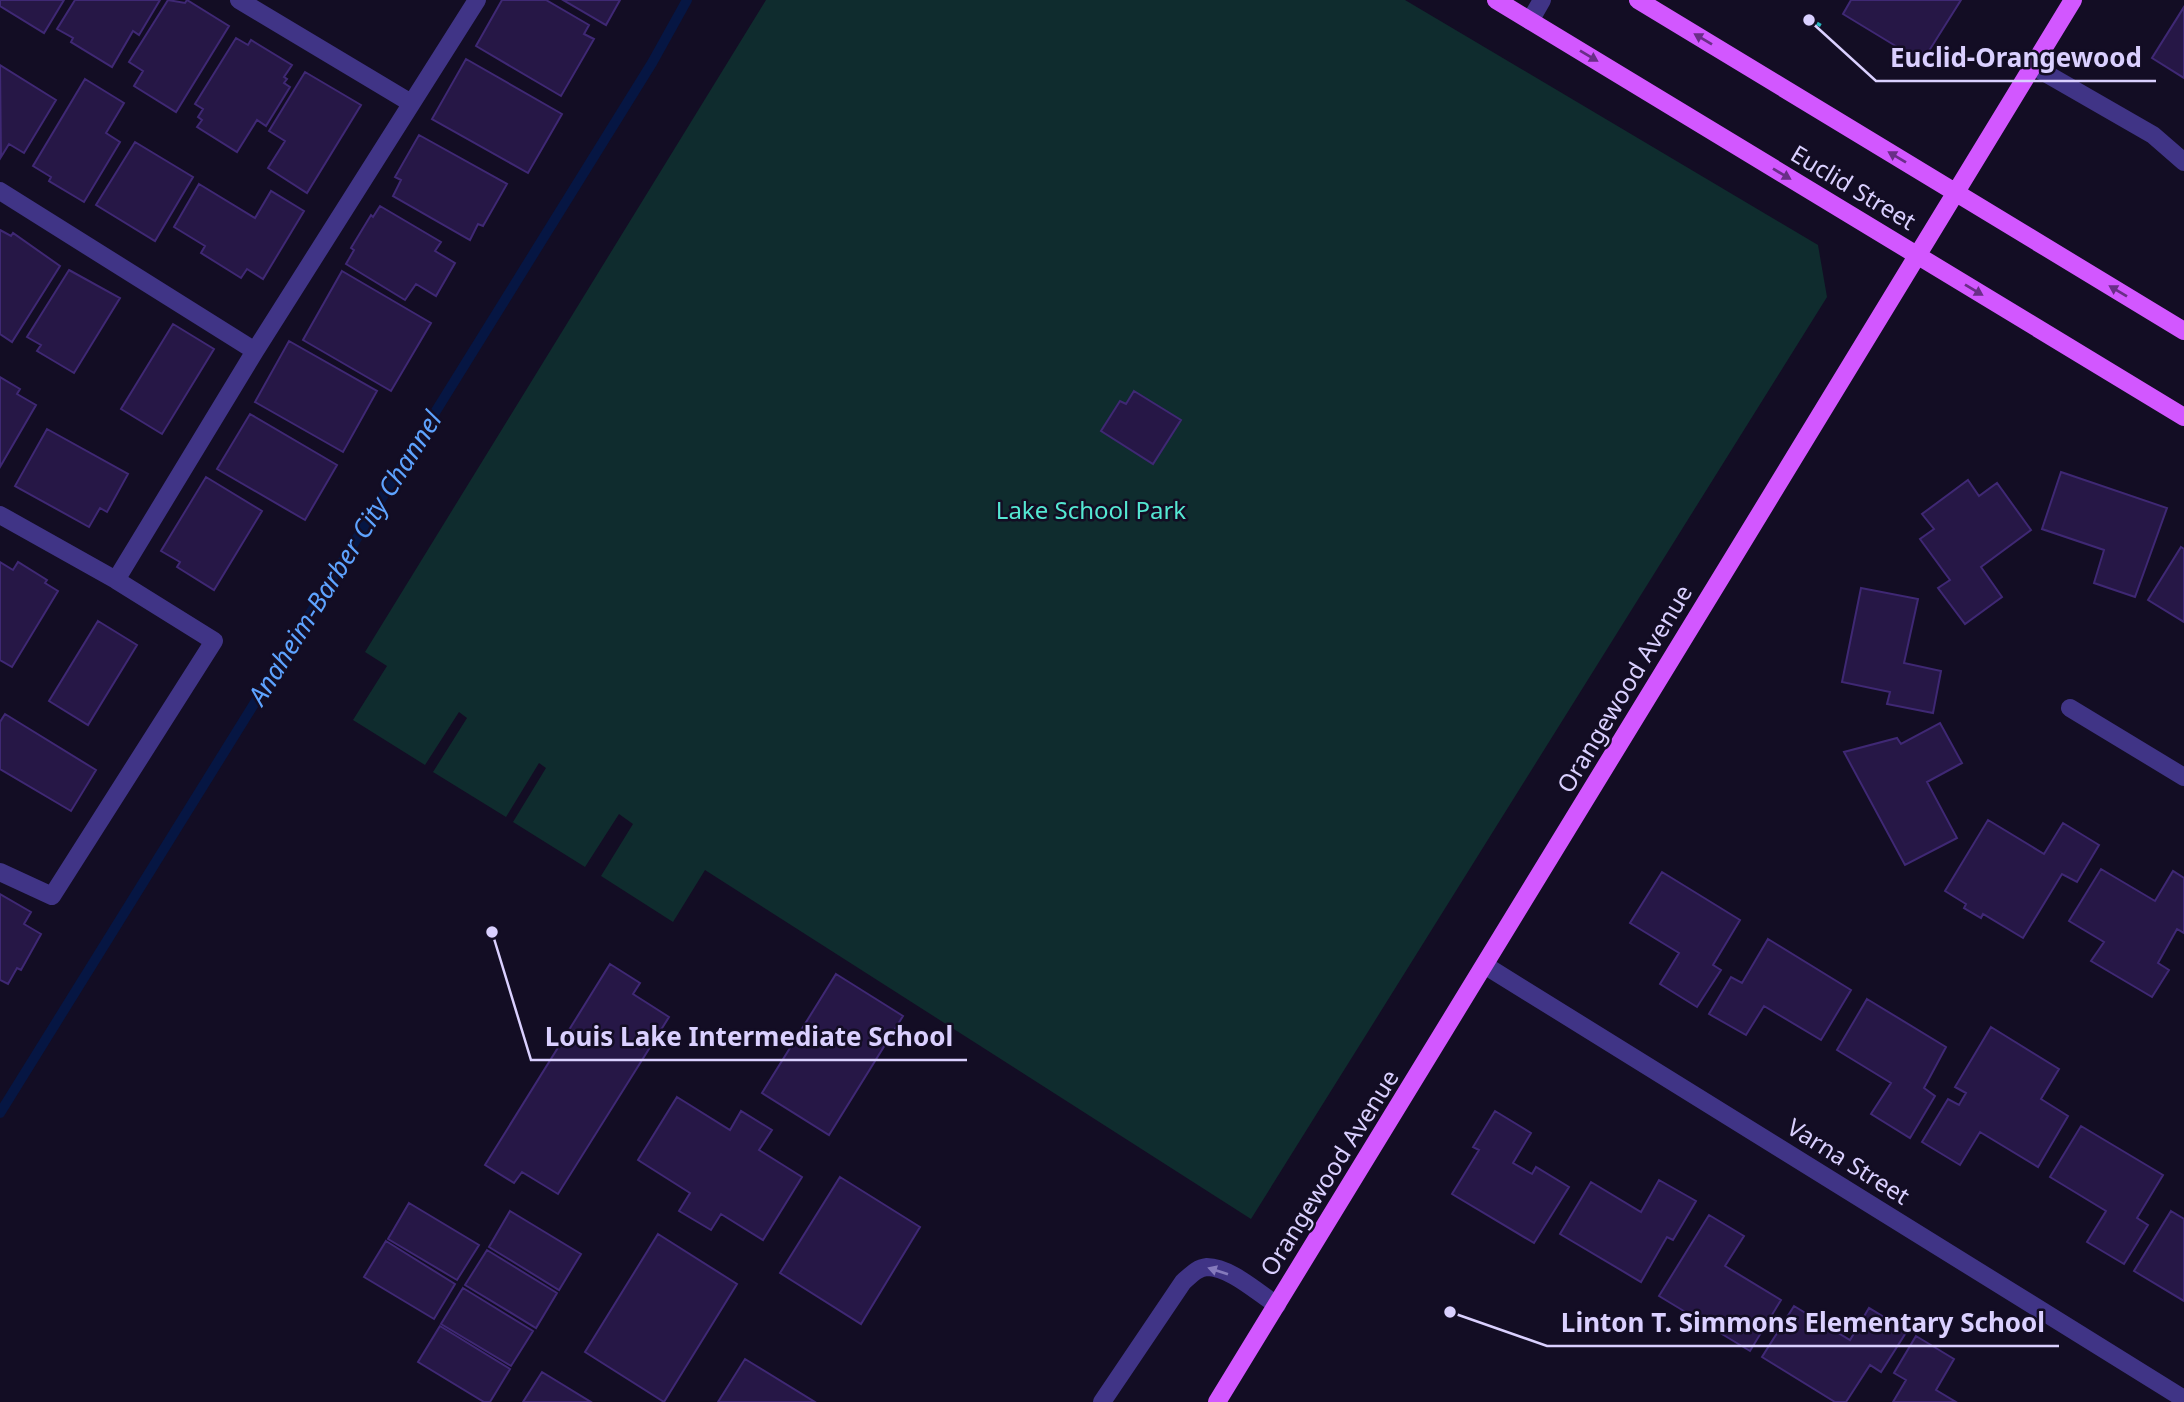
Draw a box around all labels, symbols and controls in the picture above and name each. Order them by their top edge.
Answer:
one-way arrow [1693,33,1712,45]
callout: Euclid-Orangewood [1876,34,2156,81]
text: Euclid-Orangewood [1890,39,2142,75]
one-way arrow [1579,50,1598,62]
street label: Euclid Street [1785,136,1923,237]
one-way arrow [1888,150,1907,163]
one-way arrow [1772,167,1791,180]
one-way arrow [1964,283,1983,296]
one-way arrow [2109,285,2128,298]
water label: Anaheim-Barber City Channel [238,403,450,713]
park label: Lake School Park [996,493,1186,526]
street label: Orangewood Avenue [1548,578,1699,799]
callout: Louis Lake Intermediate School [531,1013,967,1060]
text: Louis Lake Intermediate School [545,1018,953,1054]
street label: Orangewood Avenue [1252,1063,1406,1282]
street label: Varna Street [1781,1110,1917,1212]
one-way arrow [1207,1266,1228,1276]
callout: Linton T. Simmons Elementary School [1547,1299,2059,1346]
text: Linton T. Simmons Elementary School [1561,1304,2045,1340]

